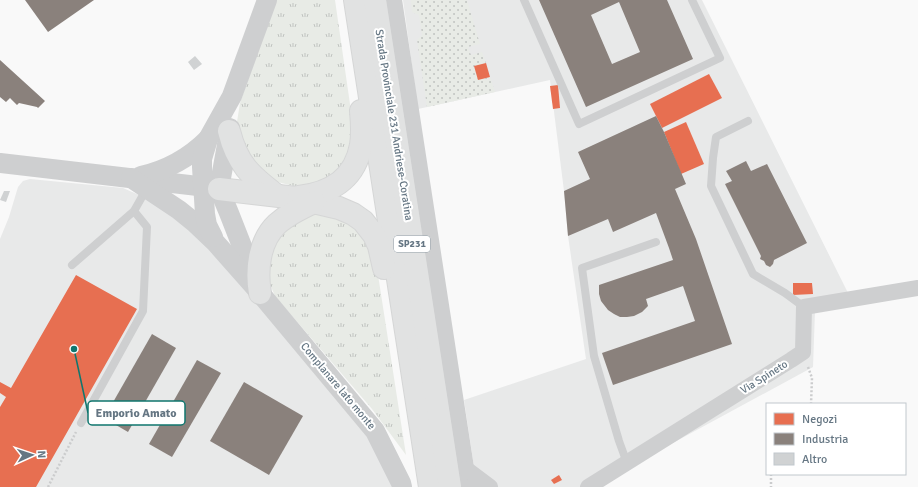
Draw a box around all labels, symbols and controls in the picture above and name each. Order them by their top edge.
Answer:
street label: Strada Provinciale 231 Andriese-Coratina [372,28,416,222]
road number: SP231 [394,236,430,252]
street label: Complanare lato monte [298,340,378,432]
street label: Via Spineto [738,357,790,397]
callout: Emporio Amato [88,401,185,425]
legend [766,403,906,475]
text: Emporio Amato [96,406,176,421]
text: Negozi [802,412,837,427]
text: Industria [802,432,848,447]
north arrow [12,435,52,475]
text: N [35,450,48,459]
text: Altro [802,452,827,467]

